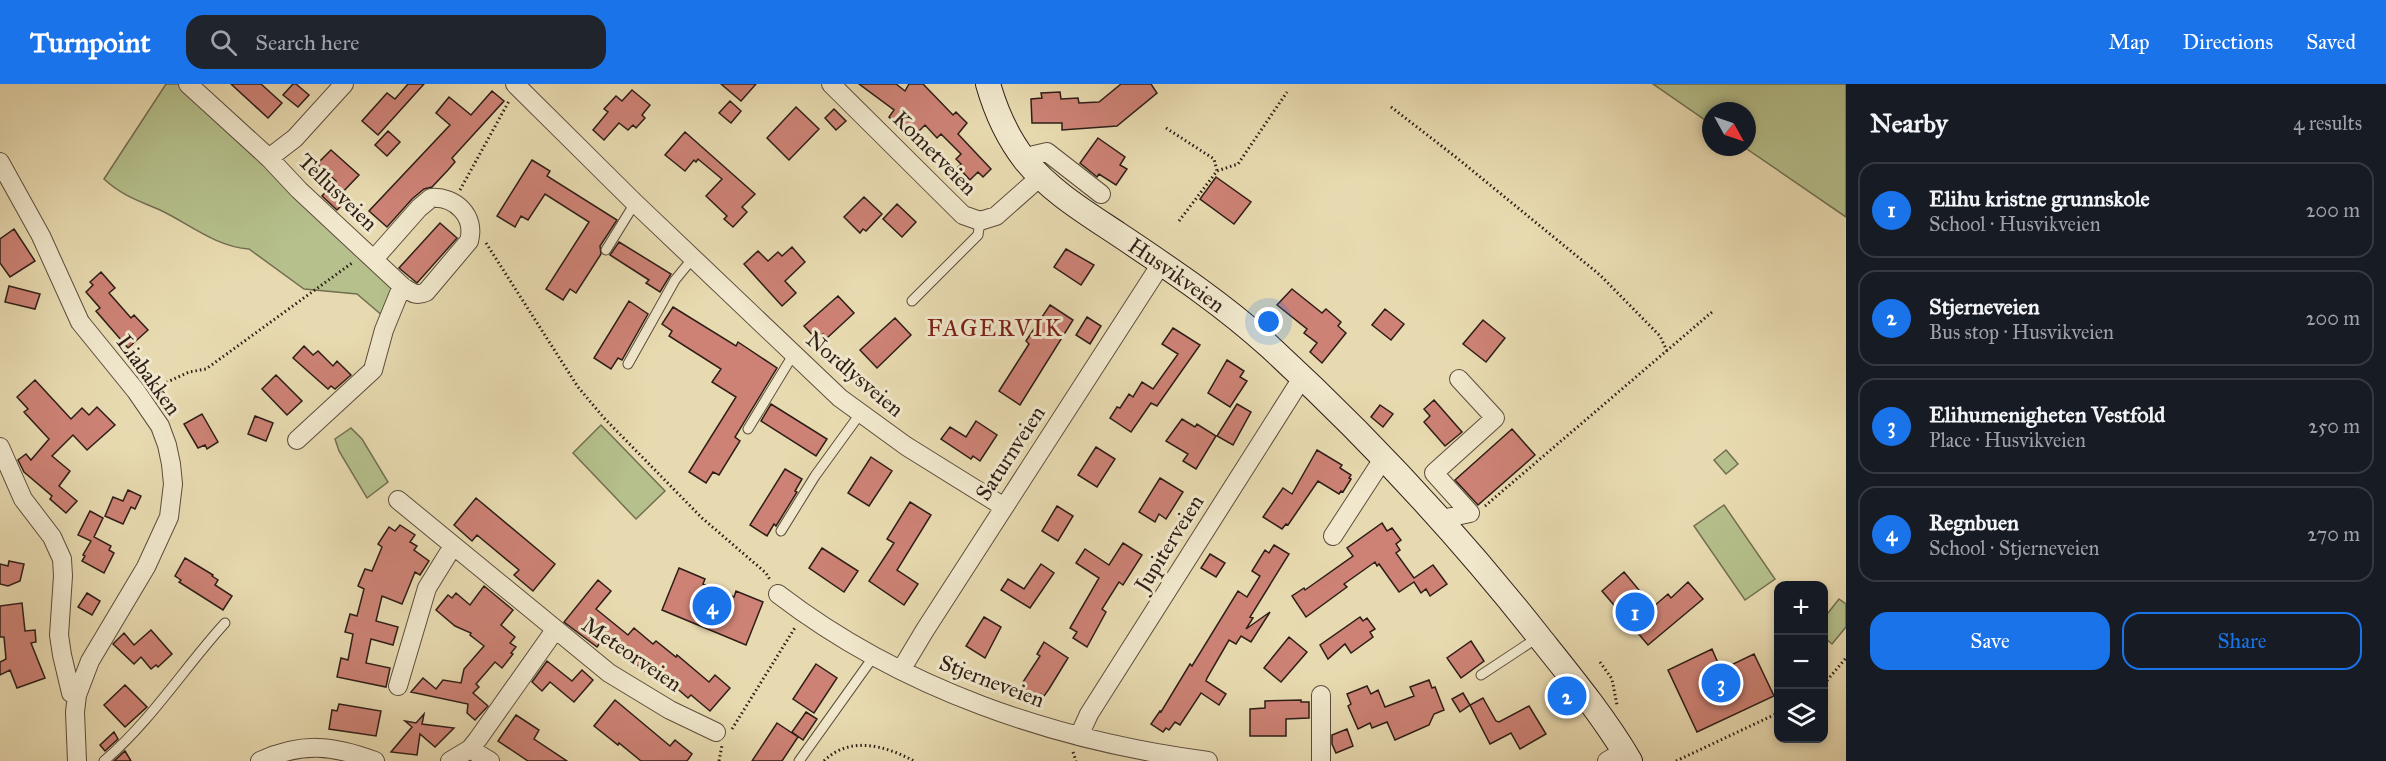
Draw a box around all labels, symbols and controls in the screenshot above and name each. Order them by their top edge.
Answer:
search box [186,15,606,69]
text: Turnpoint [30,25,150,60]
icon: search [207,26,240,59]
text: Search here [255,29,359,56]
text: Map [2109,29,2150,55]
text: Directions [2183,29,2273,55]
text: Saved [2306,29,2356,55]
north arrow [1702,102,1756,156]
street label: Kometveien [887,105,983,201]
text: Nearby [1870,107,1948,139]
text: 4 results [2293,111,2362,135]
street label: Tellusveien [292,147,384,237]
text: Elihu kristne grunnskole [1929,185,2150,212]
text: 1 [1888,198,1895,222]
text: 200 m [2306,198,2360,222]
text: School · Husvikveien [1929,212,2101,236]
street label: Husvikveien [1123,231,1231,318]
text: Stjerneveien [1929,293,2040,320]
text: 2 [1887,306,1896,330]
text: 200 m [2306,306,2360,330]
your location [1254,307,1283,336]
district label: FAGERVIK [927,313,1063,343]
text: Bus stop · Husvikveien [1929,320,2114,344]
street label: Nordlysveien [801,325,909,423]
street label: Liabakken [111,329,187,421]
street label: Saturnveien [969,400,1051,506]
text: Elihumenigheten Vestfold [1929,401,2165,428]
text: 3 [1888,414,1896,438]
text: 250 m [2308,414,2360,438]
text: Place · Husvikveien [1929,428,2086,452]
street label: Jupiterveien [1128,490,1209,598]
text: Regnbuen [1929,509,2019,536]
text: 4 [1886,522,1897,546]
text: 270 m [2307,522,2360,546]
text: School · Stjerneveien [1929,536,2099,560]
map controls [1774,581,1828,743]
button: + [1774,581,1828,635]
pin: 4 [692,584,732,628]
pin: 1 [1616,590,1654,634]
street label: Meteorveien [577,611,687,697]
button: Save [1870,612,2110,670]
button: Share [2122,612,2362,670]
button: − [1774,635,1828,689]
street label: Stjerneveien [936,649,1049,713]
pin: 3 [1702,660,1740,706]
pin: 2 [1548,674,1586,718]
button: layers [1774,689,1828,743]

